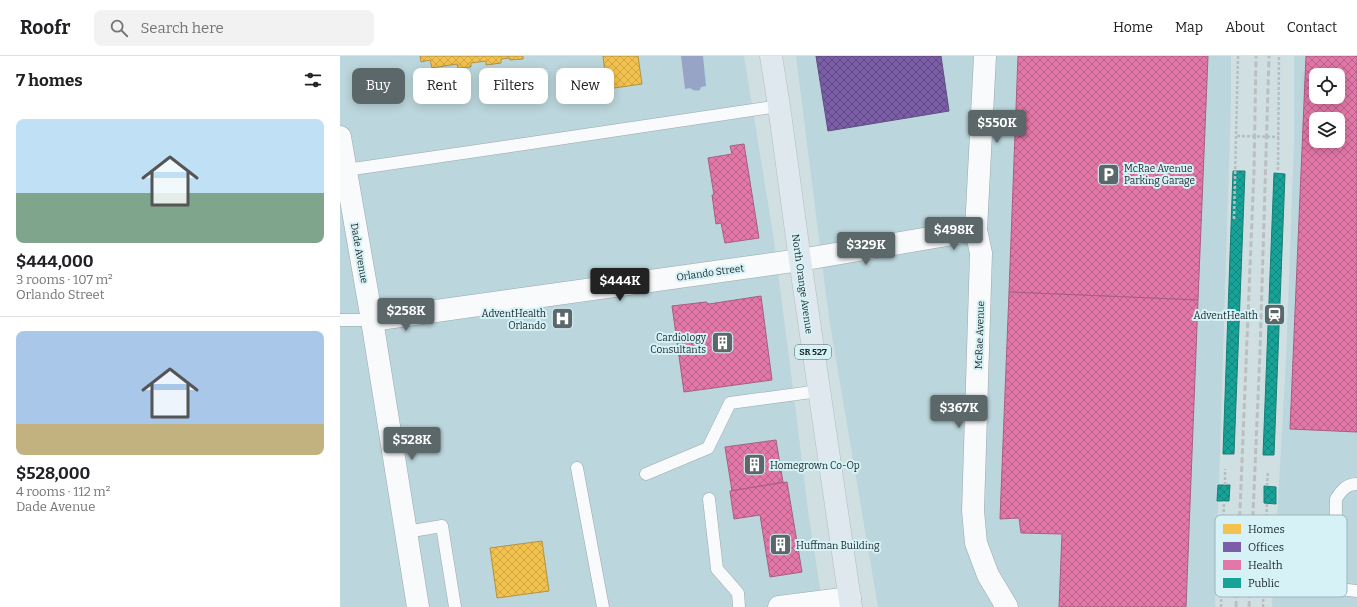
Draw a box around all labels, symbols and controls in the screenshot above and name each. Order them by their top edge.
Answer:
search box [94,10,374,46]
text: Roofr [20,16,70,39]
icon: search [108,17,130,39]
text: Search here [140,19,224,37]
text: Home [1113,19,1153,36]
text: Map [1175,19,1203,36]
text: About [1225,19,1265,36]
text: Contact [1287,19,1337,36]
chip: Buy [352,68,405,104]
chip: Rent [413,68,471,104]
chip: Filters [479,68,548,104]
chip: New [556,68,614,104]
map controls [1309,68,1345,148]
button: locate [1309,68,1345,104]
icon: filters [302,69,324,91]
text: 7 homes [16,70,83,91]
pin: $550K [969,110,1025,144]
button: layers [1309,112,1345,148]
text: $550K [977,115,1017,130]
icon: home [134,145,206,217]
parking icon: McRae Avenue Parking Garage [1096,161,1122,187]
place label: McRae Avenue Parking Garage [1124,163,1195,187]
pin: $498K [926,217,982,251]
street label: Dade Avenue [348,222,370,284]
text: $498K [934,222,974,237]
pin: $329K [838,232,894,266]
street label: North Orange Avenue [789,233,815,335]
text: $329K [846,237,886,252]
text: $444,000 [16,251,94,272]
street label: Orlando Street [676,262,745,284]
pin: $444K [592,268,648,302]
text: 3 rooms · 107 m² [16,272,113,287]
text: $444K [599,273,641,288]
text: Orlando Street [16,287,104,302]
pin: $258K [378,298,434,332]
street label: McRae Avenue [973,301,987,369]
station icon: AdventHealth [1261,302,1287,328]
text: $258K [386,303,426,318]
hospital icon: AdventHealth Orlando [549,306,575,332]
place label: AdventHealth Orlando [482,308,547,332]
place label: AdventHealth [1194,310,1259,322]
building icon: Cardiology Consultants [709,330,735,356]
place label: Cardiology Consultants [650,332,707,356]
road number: SR 527 [795,345,831,359]
icon: home [134,357,206,429]
pin: $367K [931,395,987,429]
text: $367K [939,400,979,415]
pin: $528K [384,427,440,461]
text: $528K [392,432,432,447]
building icon: Homegrown Co-Op [741,452,767,478]
place label: Homegrown Co-Op [770,460,860,472]
text: $528,000 [16,463,90,484]
text: 4 rooms · 112 m² [16,484,110,499]
text: Dade Avenue [16,499,95,514]
legend [1215,515,1347,597]
text: Homes [1248,523,1285,536]
building icon: Huffman Building [768,532,794,558]
place label: Huffman Building [796,540,880,552]
text: Offices [1248,541,1284,554]
text: Health [1248,559,1283,572]
text: Public [1248,577,1280,590]

